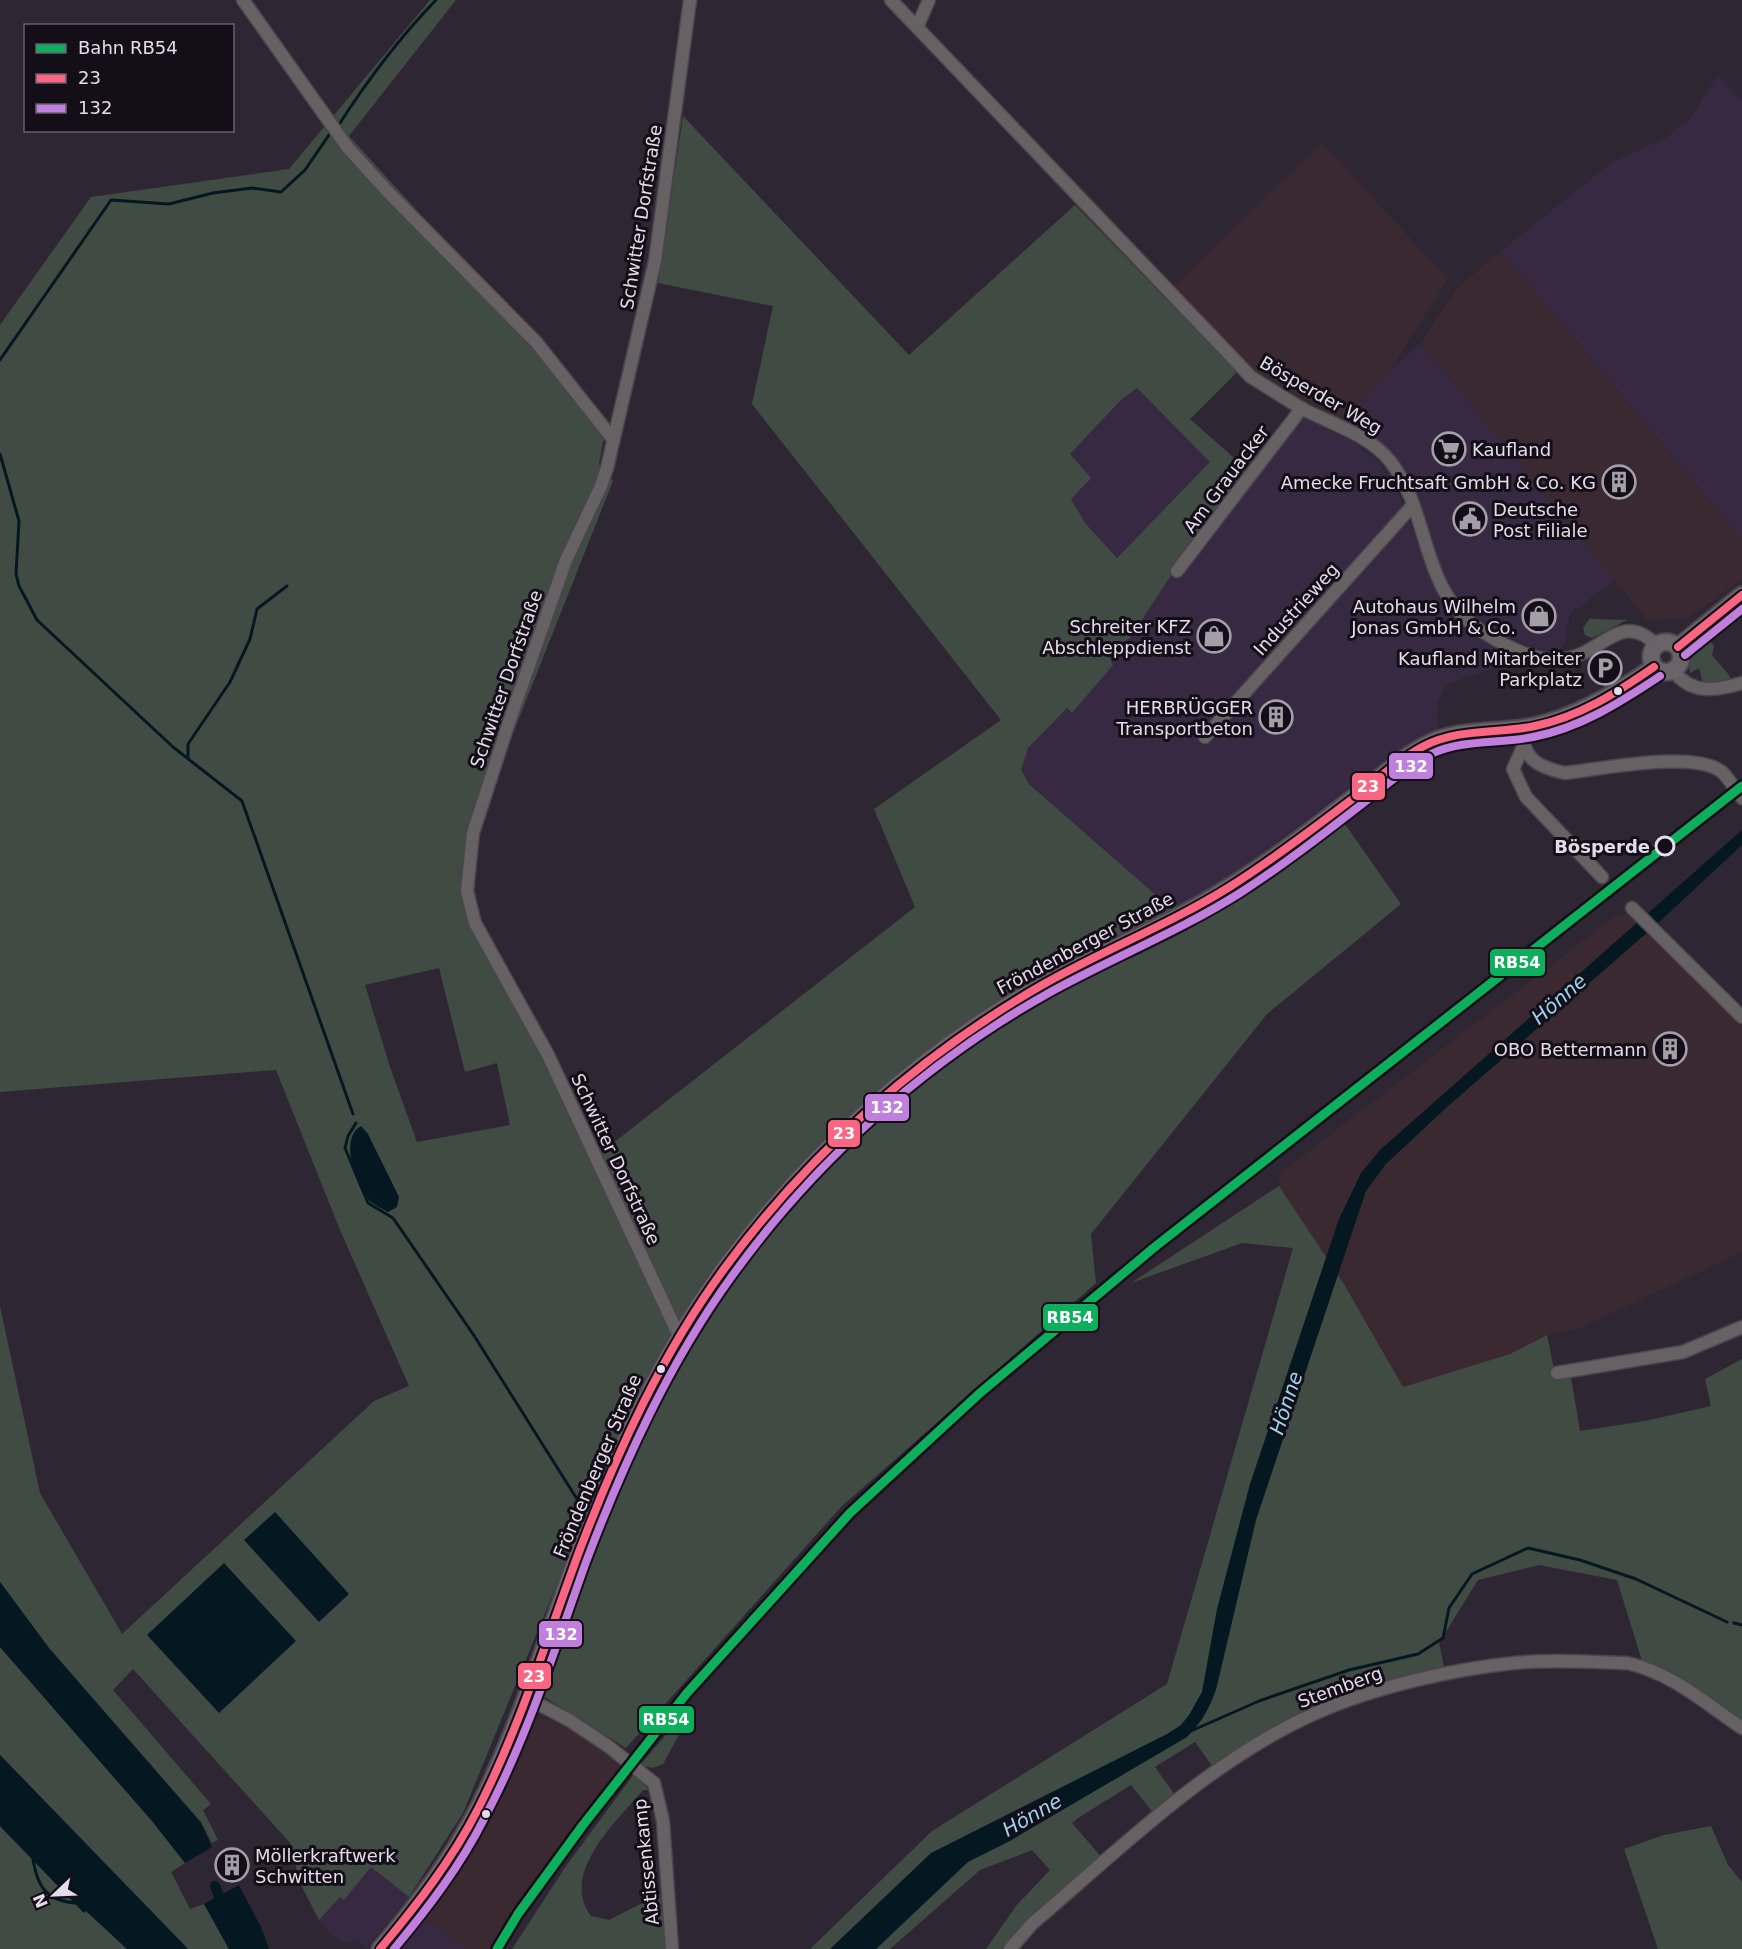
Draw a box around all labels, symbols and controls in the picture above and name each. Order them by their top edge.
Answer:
legend [24,24,234,132]
text: Bahn RB54 [78,37,178,58]
text: 23 [78,67,101,88]
text: 132 [78,97,112,118]
street label: Schwitter Dorfstraße [616,123,666,311]
street label: Bösperder Weg [1256,352,1386,438]
street label: Am Grauacker [1179,421,1273,537]
supermarket icon: Kaufland [1431,431,1467,467]
place label: Kaufland [1472,439,1551,460]
building icon: Amecke Fruchtsaft GmbH & Co. KG [1601,464,1637,500]
place label: Amecke Fruchtsaft GmbH & Co. KG [1281,472,1596,493]
place label: Deutsche Post Filiale [1493,499,1588,541]
public building icon: Deutsche Post Filiale [1452,501,1488,537]
street label: Industrieweg [1249,559,1343,659]
street label: Schwitter Dorfstraße [466,587,546,771]
place label: Autohaus Wilhelm Jonas GmbH & Co. [1350,596,1516,638]
shop icon: Autohaus Wilhelm Jonas GmbH & Co. [1521,598,1557,634]
place label: Schreiter KFZ Abschleppdienst [1042,616,1191,658]
shop icon: Schreiter KFZ Abschleppdienst [1196,618,1232,654]
place label: Kaufland Mitarbeiter Parkplatz [1398,648,1583,690]
parking icon: Kaufland Mitarbeiter Parkplatz [1587,650,1623,686]
unlabelled marker [1612,685,1624,697]
place label: HERBRÜGGER Transportbeton [1116,697,1253,739]
building icon: HERBRÜGGER Transportbeton [1258,699,1294,735]
line badge: 132 [1388,752,1434,780]
text: 132 [1394,757,1428,776]
line badge: 23 [1351,772,1386,801]
text: 23 [1357,777,1379,796]
place label: Bösperde [1554,836,1650,857]
marker: Bösperde [1655,836,1675,856]
street label: Fröndenberger Straße [993,888,1177,998]
line badge: RB54 [1489,948,1546,977]
text: RB54 [1494,953,1540,972]
water label: Hönne [1527,969,1591,1029]
building icon: OBO Bettermann [1652,1031,1688,1067]
place label: OBO Bettermann [1494,1039,1647,1060]
street label: Schwitter Dorfstraße [567,1070,665,1248]
line badge: 132 [864,1093,910,1122]
text: 132 [870,1098,904,1117]
line badge: 23 [827,1119,861,1148]
text: 23 [833,1124,855,1143]
line badge: RB54 [1042,1303,1099,1332]
text: RB54 [1047,1308,1093,1327]
unlabelled marker [655,1363,667,1375]
water label: Hönne [1265,1368,1307,1438]
street label: Fröndenberger Straße [549,1371,645,1561]
line badge: 132 [538,1620,583,1648]
text: 132 [544,1625,578,1644]
line badge: 23 [517,1662,552,1690]
street label: Stemberg [1295,1662,1385,1712]
text: 23 [523,1667,545,1686]
line badge: RB54 [638,1705,695,1734]
text: RB54 [643,1710,689,1729]
water label: Hönne [998,1788,1066,1842]
street label: Abtissenkamp [629,1798,663,1926]
unlabelled marker [480,1808,492,1820]
place label: Möllerkraftwerk Schwitten [255,1845,396,1887]
building icon: Möllerkraftwerk Schwitten [214,1847,250,1883]
north arrow [24,1865,84,1925]
text: N [29,1891,52,1911]

